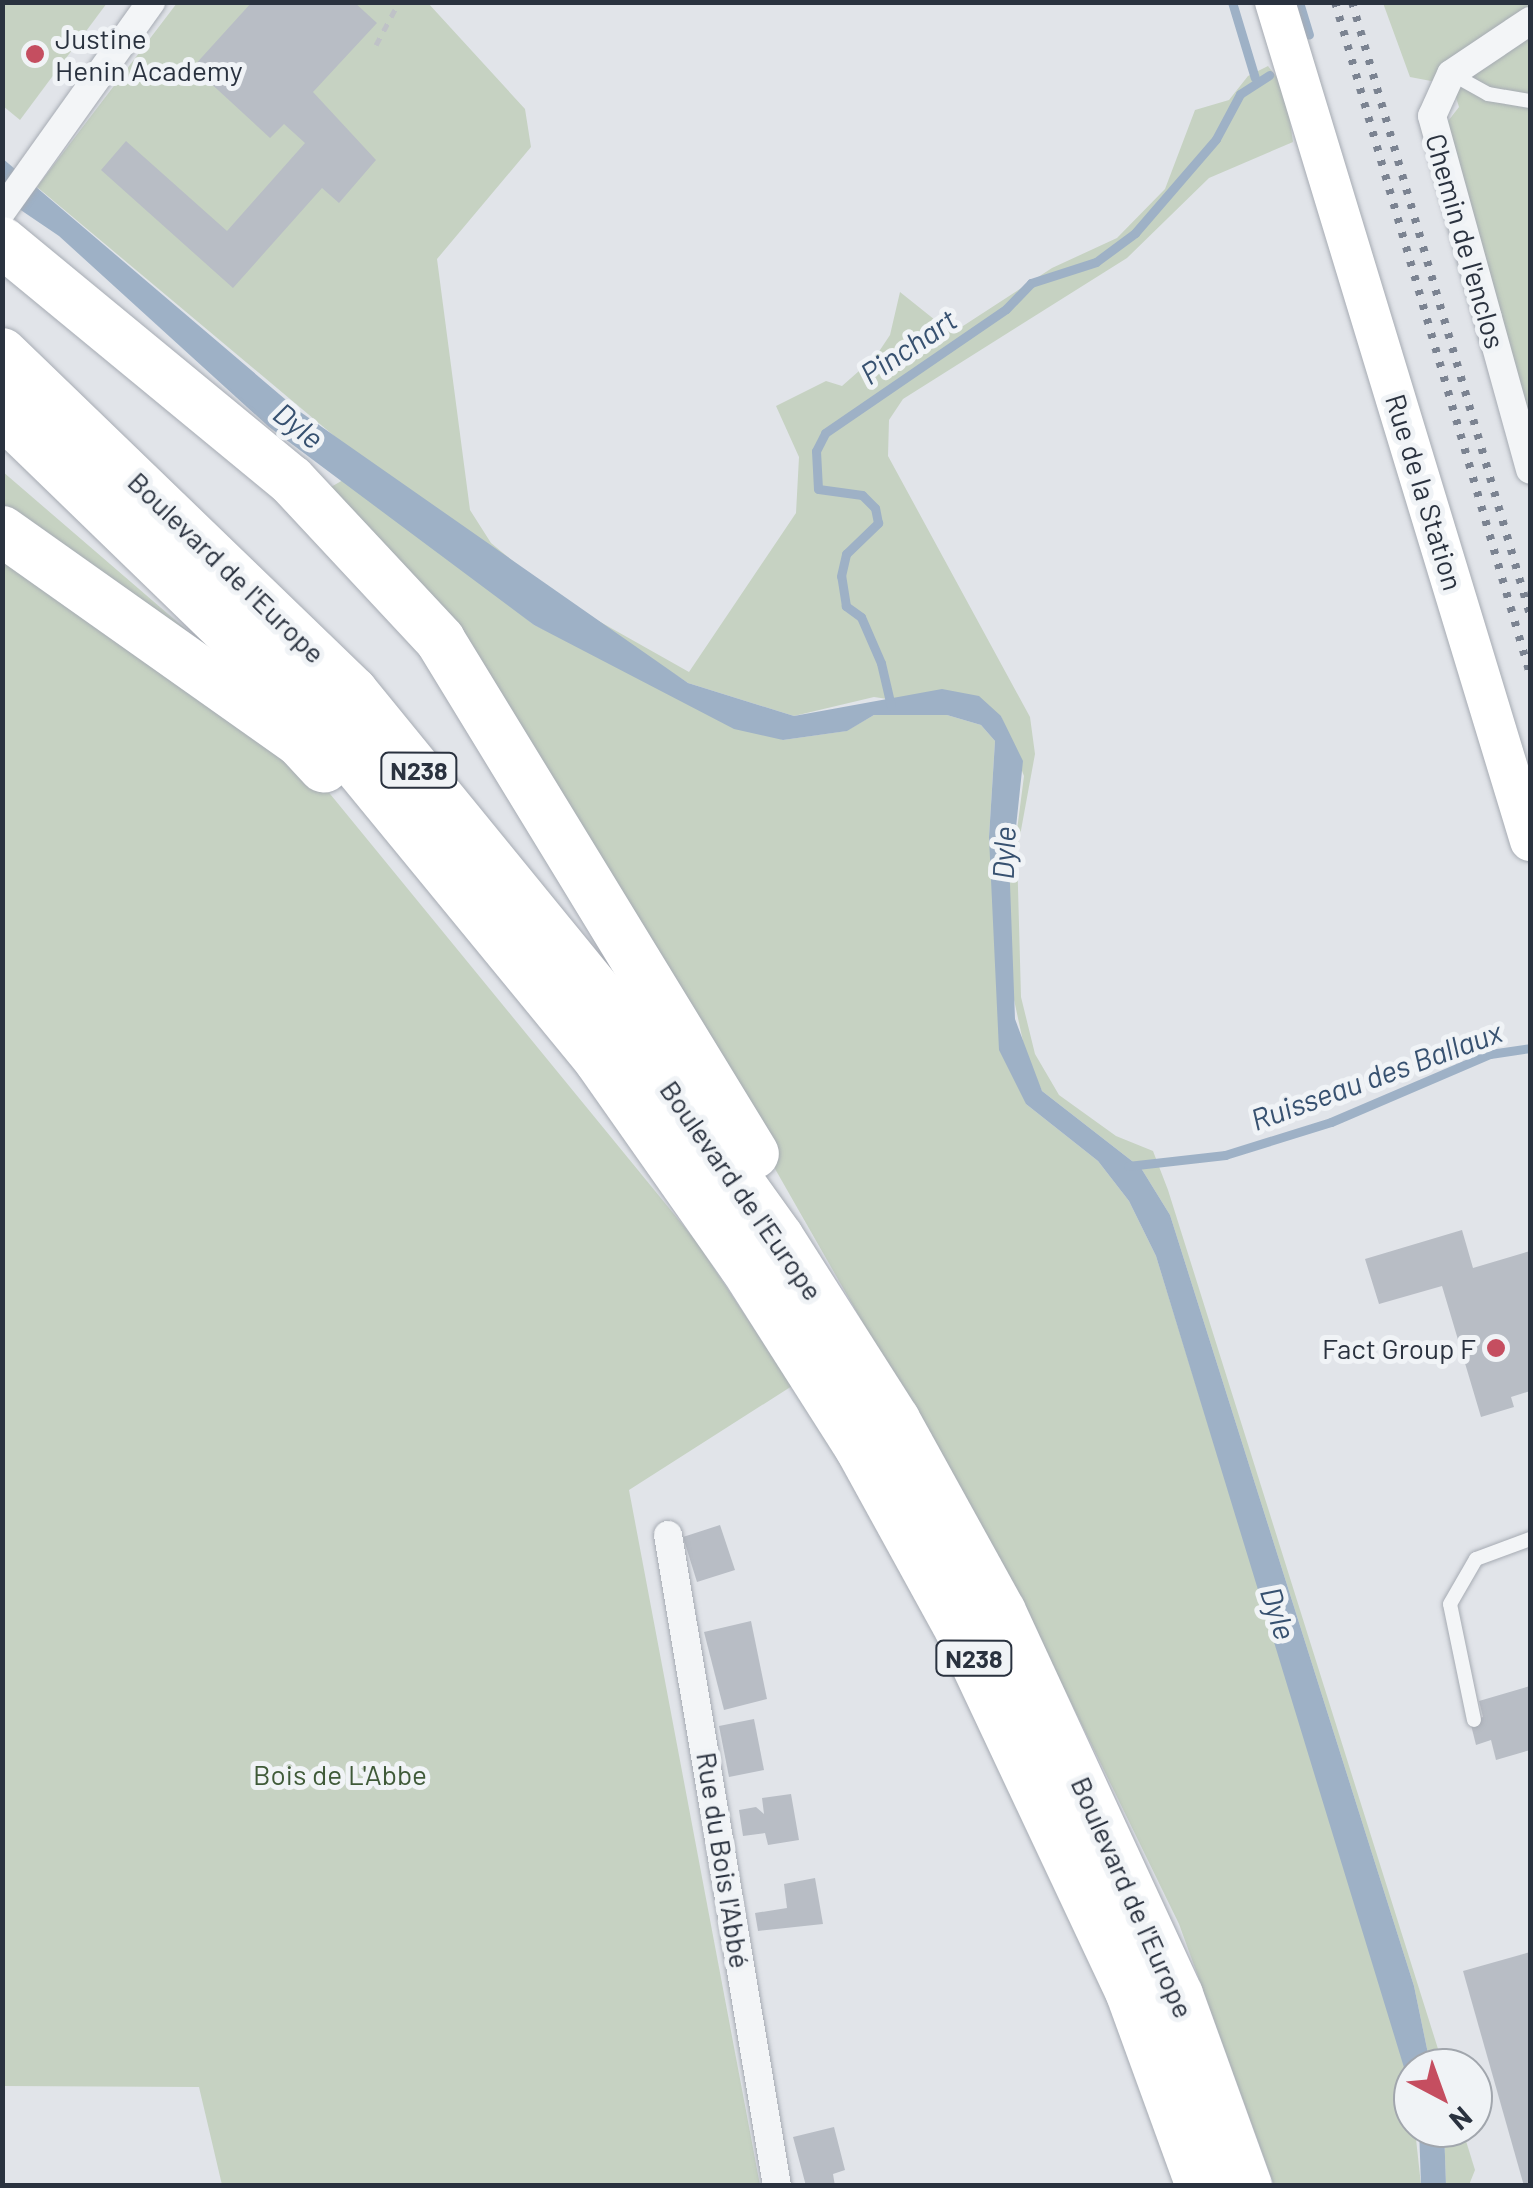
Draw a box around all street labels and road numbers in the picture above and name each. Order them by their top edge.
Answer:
street label: Chemin de l'enclos [1419,130,1513,352]
street label: Rue de la Station [1379,390,1471,594]
street label: Boulevard de l'Europe [122,464,332,670]
road number: N238 [379,750,459,790]
street label: Boulevard de l'Europe [654,1074,830,1306]
road number: N238 [934,1638,1014,1678]
street label: Rue du Bois l'Abbé [690,1750,758,1970]
street label: Boulevard de l'Europe [1065,1771,1201,2023]

